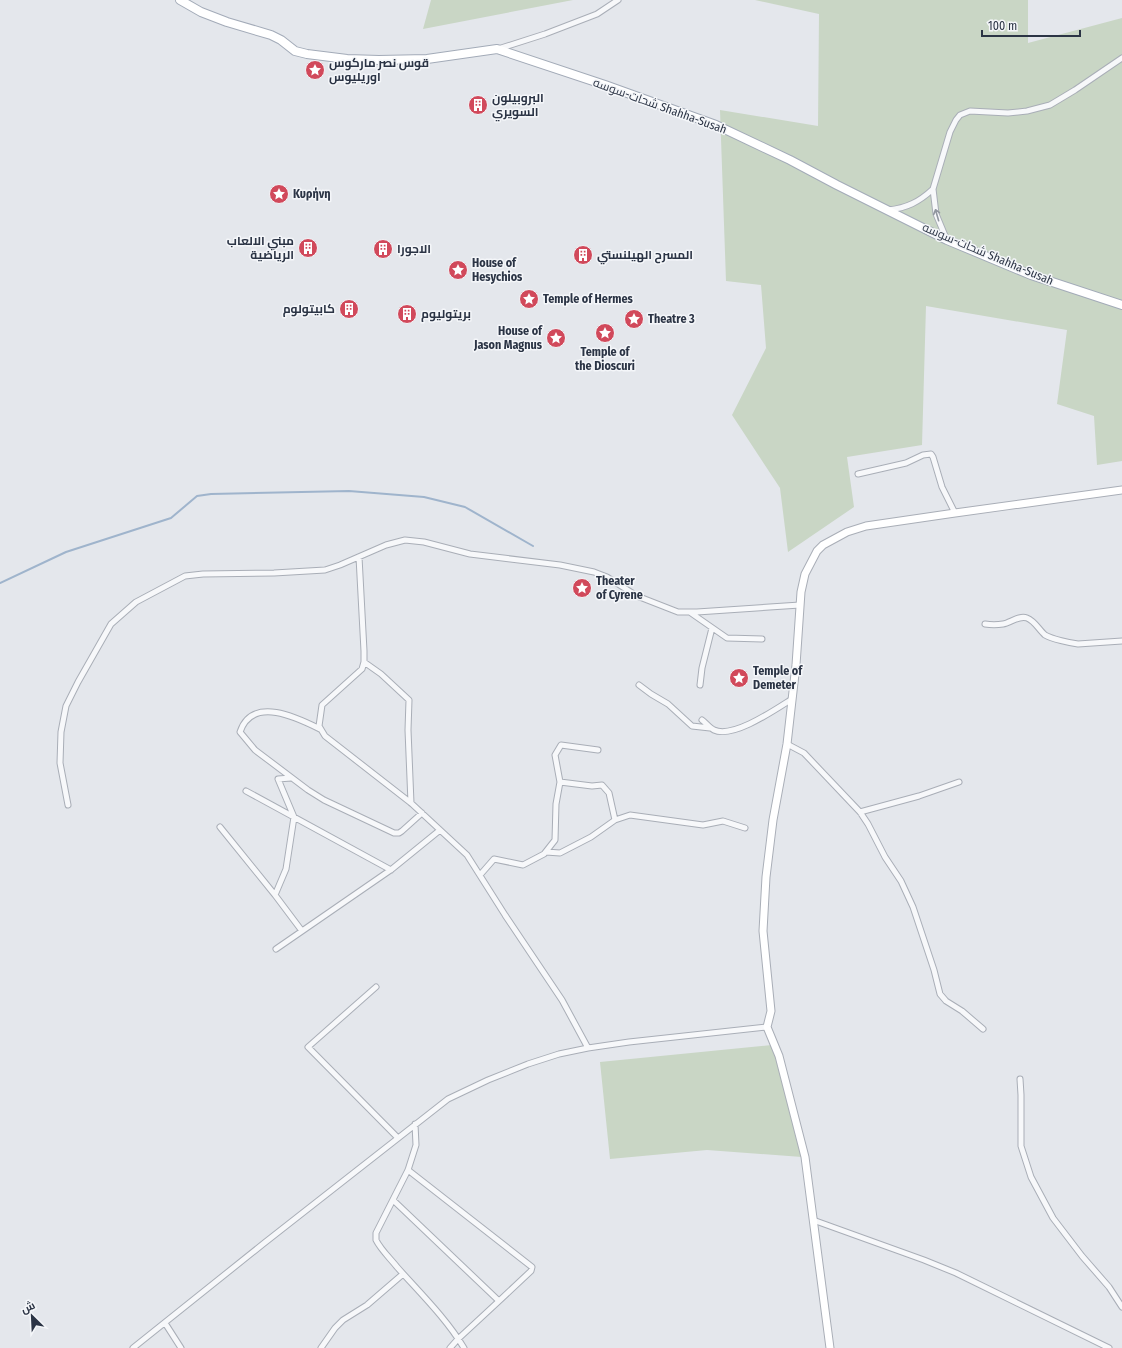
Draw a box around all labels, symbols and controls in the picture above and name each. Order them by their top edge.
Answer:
scale bar [982,12,1080,38]
text: 100 m [988,19,1017,33]
place label: قوس نصر ماركوس اوريليوس [329,56,429,85]
place icon: قوس نصر ماركوس اوريليوس [304,59,326,81]
street label: شحات-سوسه Shahha-Susah [591,75,729,137]
place label: البروبيلون السويري [492,91,544,122]
building icon: البروبيلون السويري [467,94,489,116]
place icon: Κυρήνη [268,183,290,205]
place label: Κυρήνη [293,187,331,201]
one-way arrow [933,209,940,222]
street label: شحات-سوسه Shahha-Susah [920,220,1056,288]
place label: مبني الالعاب الرياضية [227,234,294,263]
building icon: مبني الالعاب الرياضية [297,237,319,259]
building icon: الاجورا [372,238,394,260]
place label: الاجورا [397,242,431,257]
building icon: المسرح الهيلنستي [572,244,594,266]
place label: المسرح الهيلنستي [597,248,693,265]
place label: House of Hesychios [472,256,523,284]
place icon: House of Hesychios [447,259,469,281]
place icon: Temple of Hermes [518,288,540,310]
place label: Temple of Hermes [543,292,634,306]
building icon: كابيتولوم [338,298,360,320]
place label: كابيتولوم [283,302,335,317]
building icon: بريتوليوم [396,303,418,325]
place label: بريتوليوم [421,307,471,322]
place icon: Theatre 3 [623,308,645,330]
place label: Theatre 3 [648,312,695,326]
place icon: Temple of the Dioscuri [594,322,616,344]
place label: House of Jason Magnus [473,324,543,352]
place icon: House of Jason Magnus [545,327,567,349]
place label: Temple of the Dioscuri [575,345,635,373]
place label: Theater of Cyrene [596,574,643,602]
place icon: Theater of Cyrene [571,577,593,599]
place label: Temple of Demeter [753,664,803,692]
place icon: Temple of Demeter [728,667,750,689]
north arrow [12,1296,52,1336]
text: ش [19,1299,37,1316]

